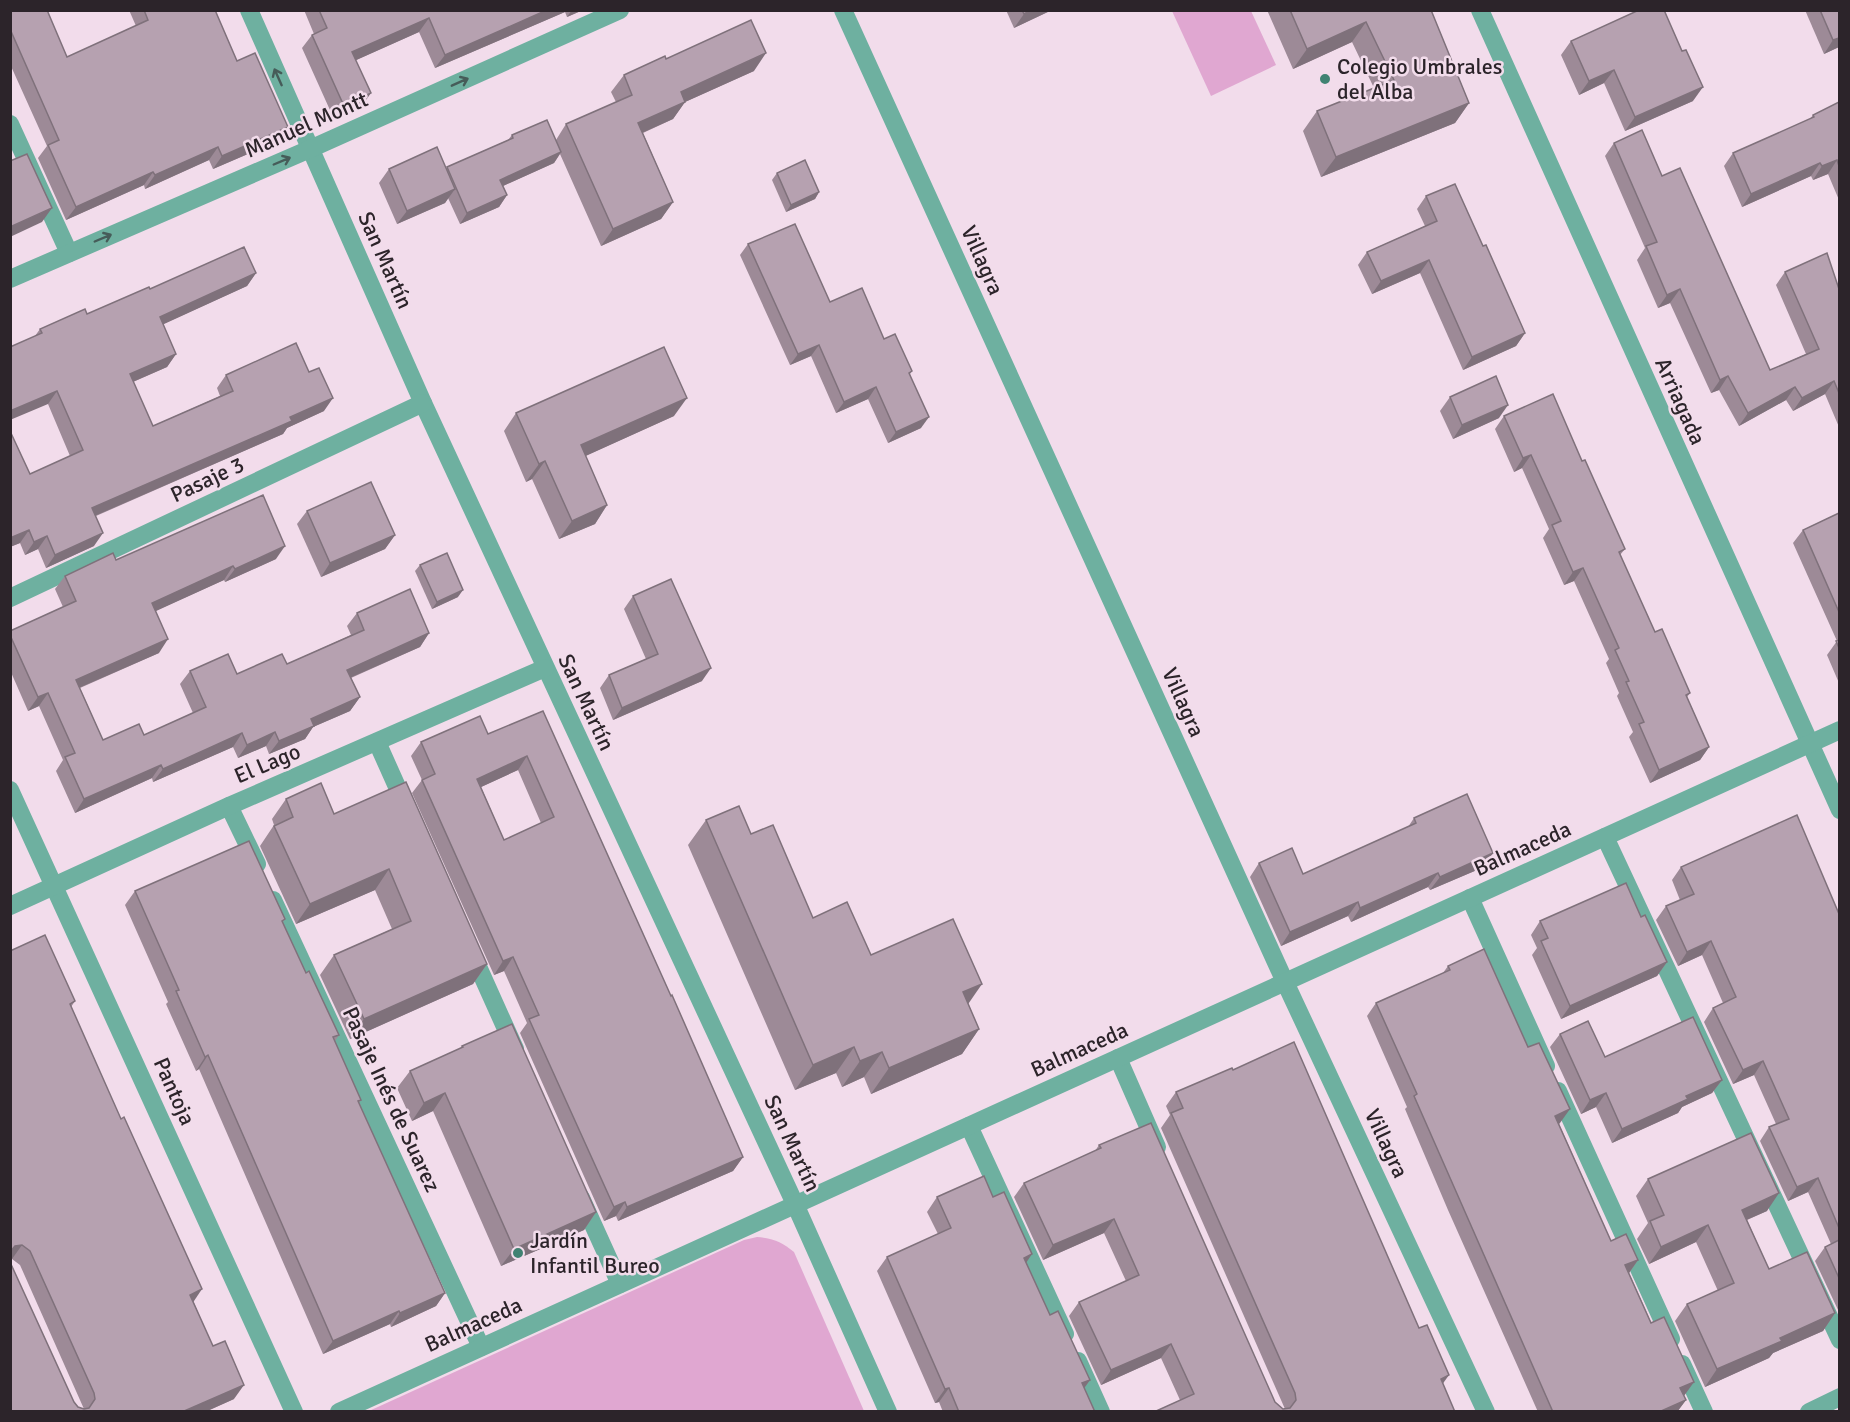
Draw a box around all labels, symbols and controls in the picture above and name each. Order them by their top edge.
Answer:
place label: Colegio Umbrales del Alba [1337,53,1502,105]
one-way arrow [272,68,283,86]
marker: Colegio Umbrales del Alba [1318,72,1332,86]
one-way arrow [451,76,469,87]
street label: Manuel Montt [241,85,372,164]
one-way arrow [272,155,290,167]
street label: San Martín [352,207,419,313]
street label: Villagra [955,221,1010,299]
one-way arrow [93,232,111,244]
street label: Arriagada [1649,353,1712,449]
street label: Pasaje 3 [166,451,248,508]
street label: San Martín [552,650,621,755]
street label: Villagra [1156,663,1211,741]
street label: El Lago [230,738,304,789]
street label: Balmaceda [1469,815,1575,882]
street label: Pasaje Inés de Suarez [337,1002,446,1196]
street label: Balmaceda [1026,1016,1132,1083]
street label: Pantoja [148,1053,201,1129]
street label: San Martín [758,1091,827,1196]
street label: Villagra [1359,1104,1414,1182]
place label: Jardín Infantil Bureo [530,1227,660,1279]
marker: Jardín Infantil Bureo [511,1246,525,1260]
street label: Balmaceda [420,1291,526,1358]

